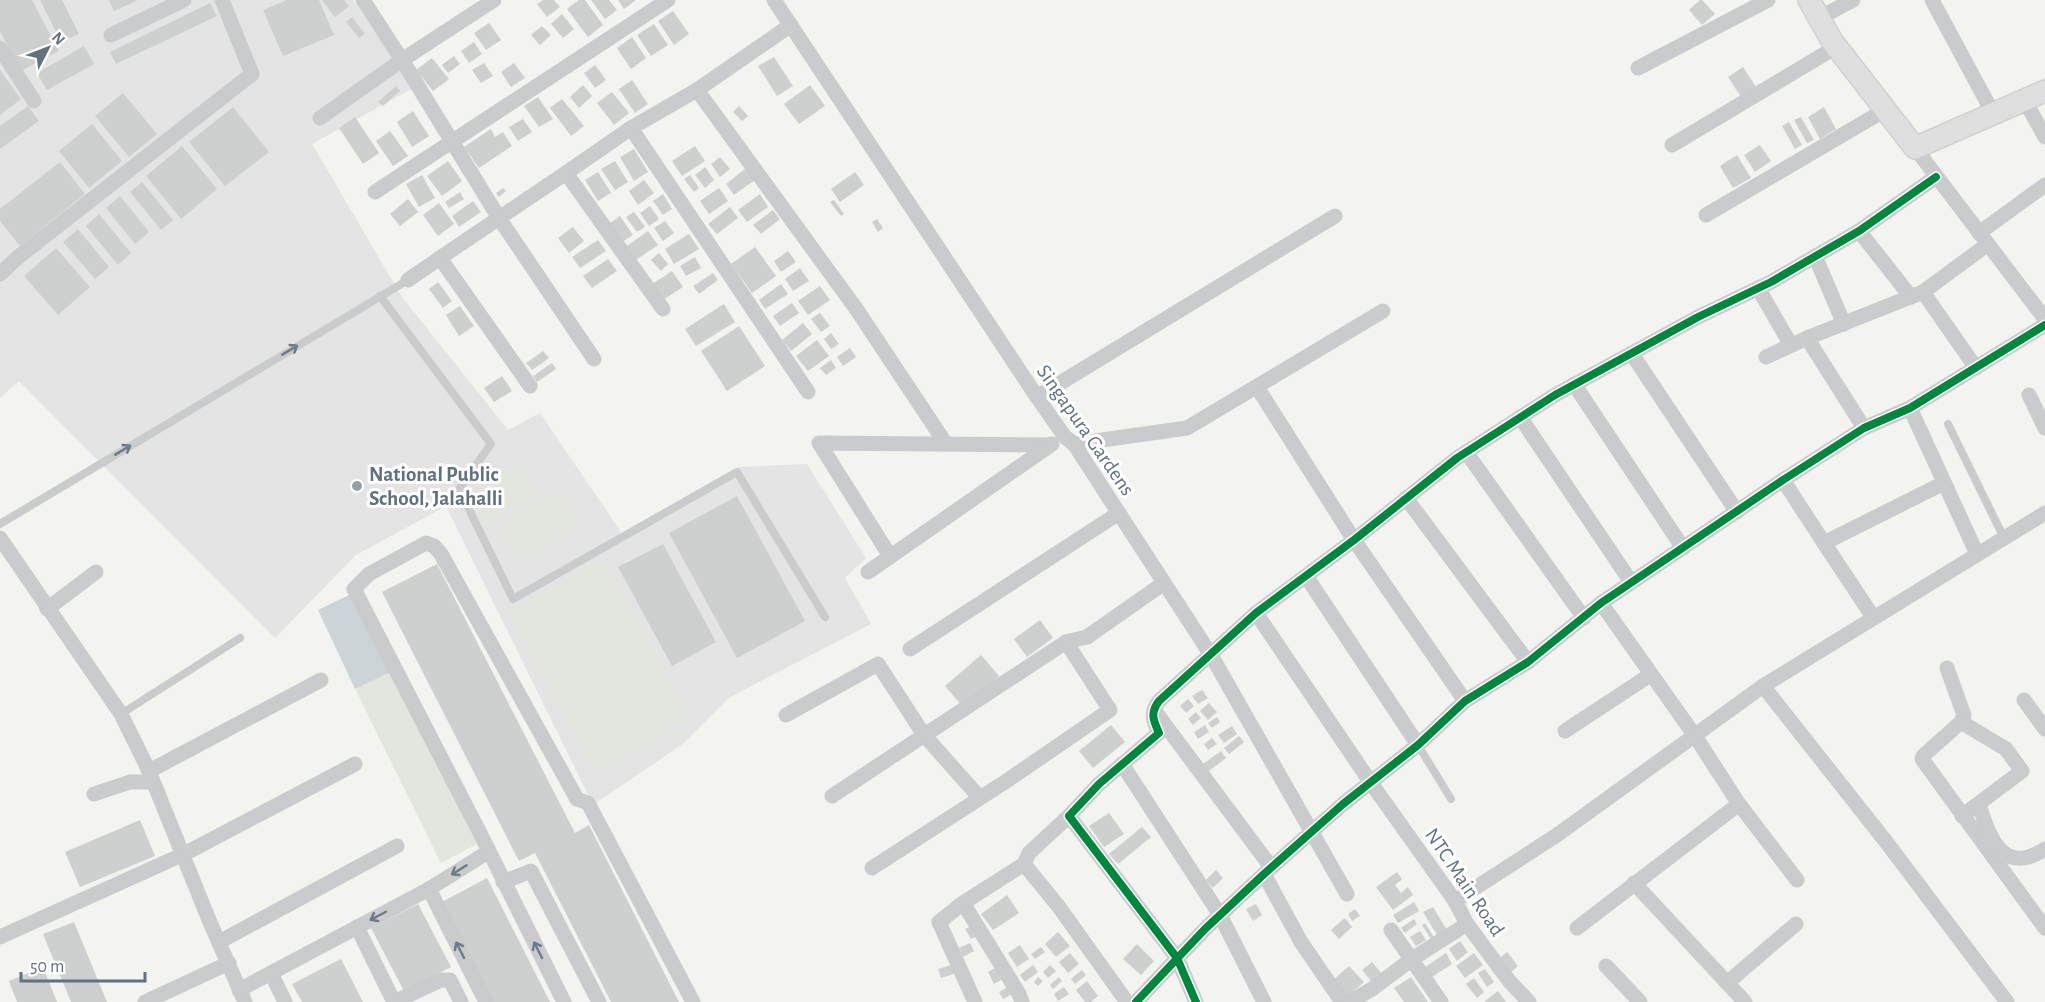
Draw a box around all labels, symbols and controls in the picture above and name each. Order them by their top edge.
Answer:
north arrow [18,18,78,78]
text: N [49,29,68,48]
one-way arrow [281,344,298,356]
street label: Singapura Gardens [1033,361,1138,499]
one-way arrow [114,444,131,456]
place label: National Public School, Jalahalli [369,464,503,509]
marker: National Public School, Jalahalli [350,479,364,493]
street label: NTC Main Road [1421,825,1508,940]
one-way arrow [450,864,467,877]
one-way arrow [369,911,387,922]
one-way arrow [454,941,465,959]
one-way arrow [531,941,543,959]
scale bar [21,945,146,983]
text: 50 m [30,958,64,976]

